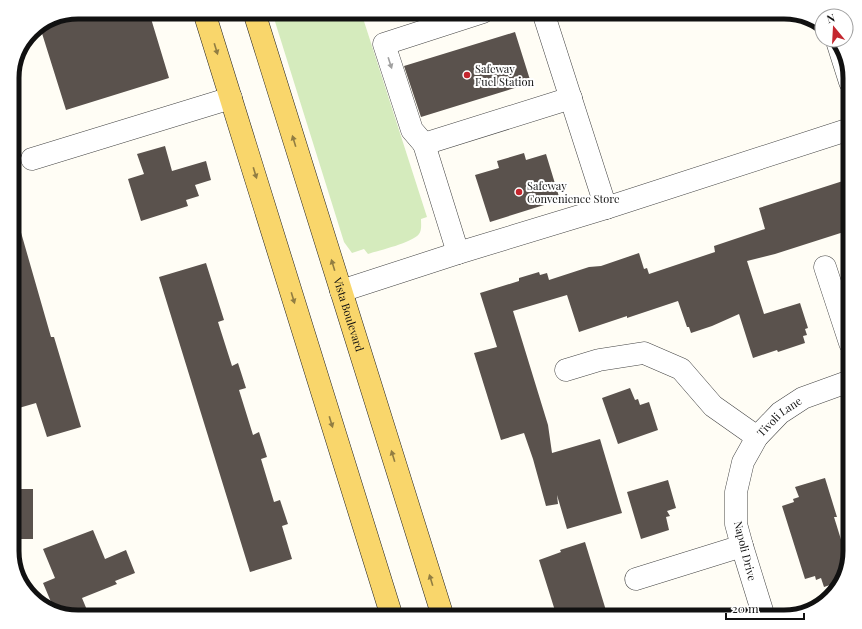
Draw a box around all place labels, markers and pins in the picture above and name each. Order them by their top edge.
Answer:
place label: Safeway Fuel Station [475,61,535,89]
marker: Safeway Fuel Station [462,70,472,80]
place label: Safeway Convenience Store [527,178,620,206]
marker: Safeway Convenience Store [514,187,524,197]

